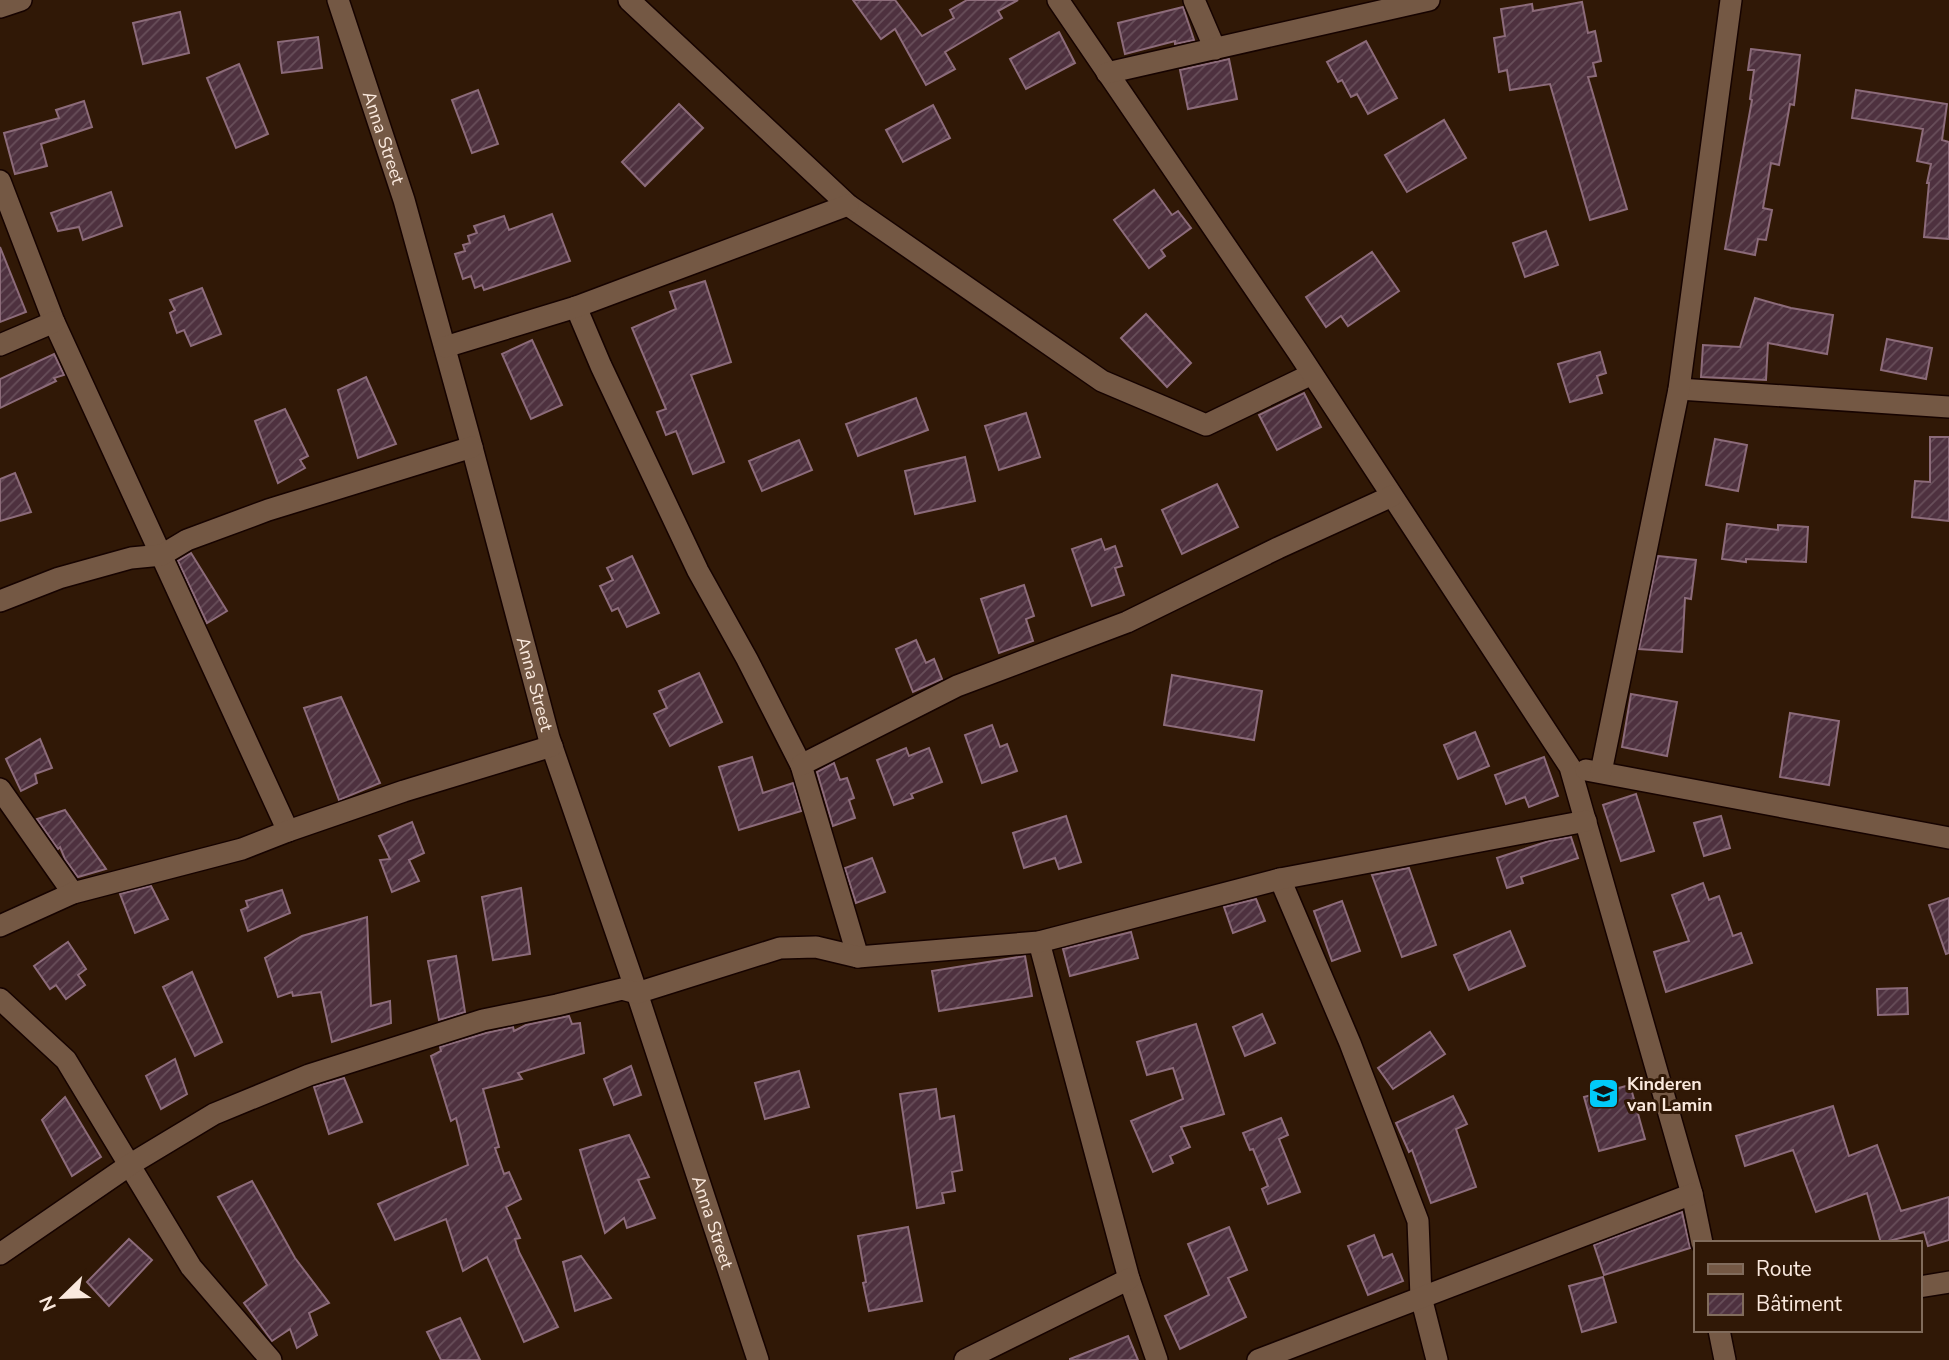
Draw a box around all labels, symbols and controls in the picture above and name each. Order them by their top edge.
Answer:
street label: Anna Street [357,88,410,188]
street label: Anna Street [511,634,559,735]
place label: Kinderen van Lamin [1626,1072,1712,1117]
school or university icon: Kinderen van Lamin [1587,1077,1621,1111]
street label: Anna Street [686,1172,739,1273]
legend [1694,1241,1921,1332]
text: Route [1756,1255,1812,1283]
north arrow [28,1262,98,1332]
text: Bâtiment [1756,1290,1843,1318]
text: N [34,1292,63,1315]

